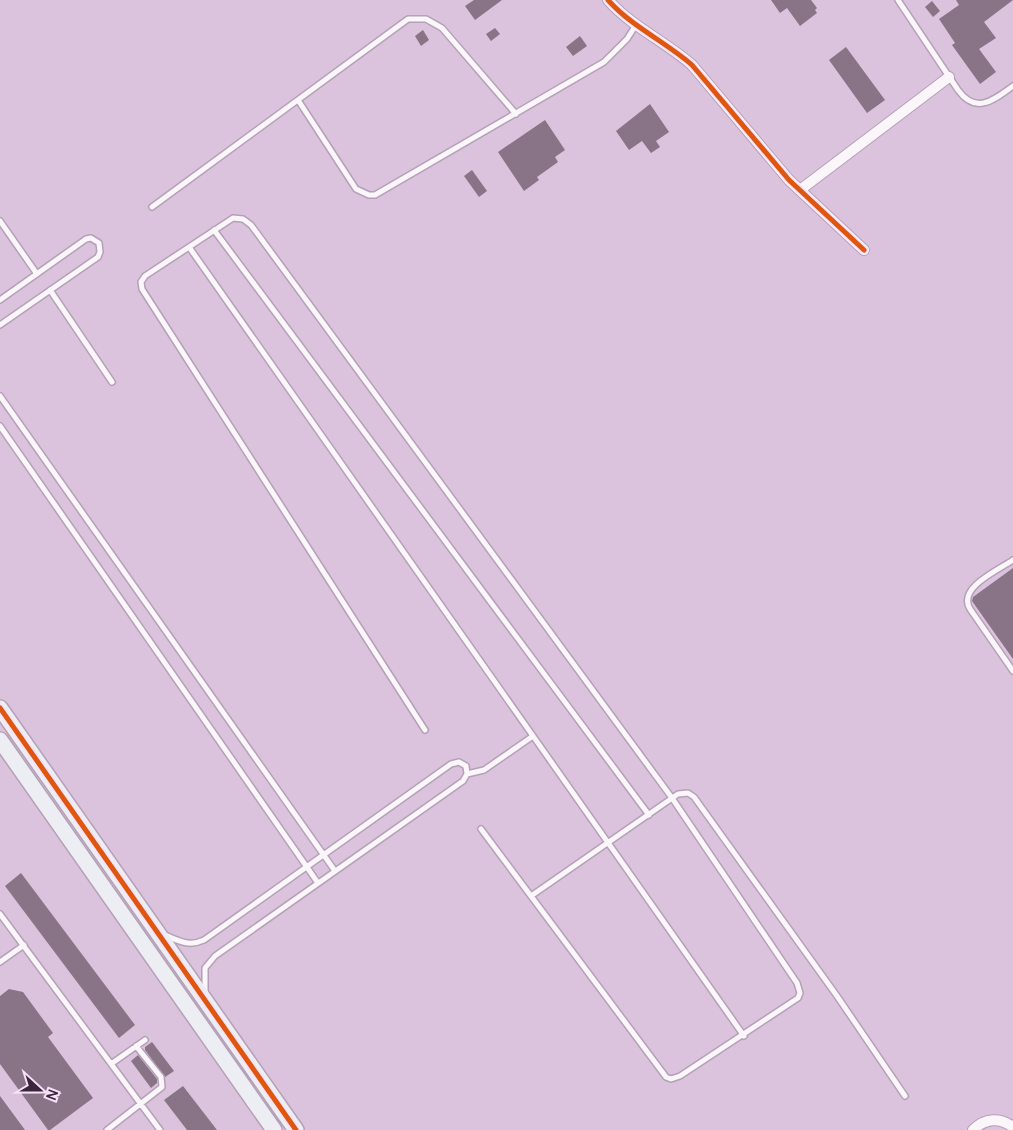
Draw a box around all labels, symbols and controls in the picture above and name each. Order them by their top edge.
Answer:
north arrow [15,1065,65,1115]
text: N [42,1087,63,1103]

